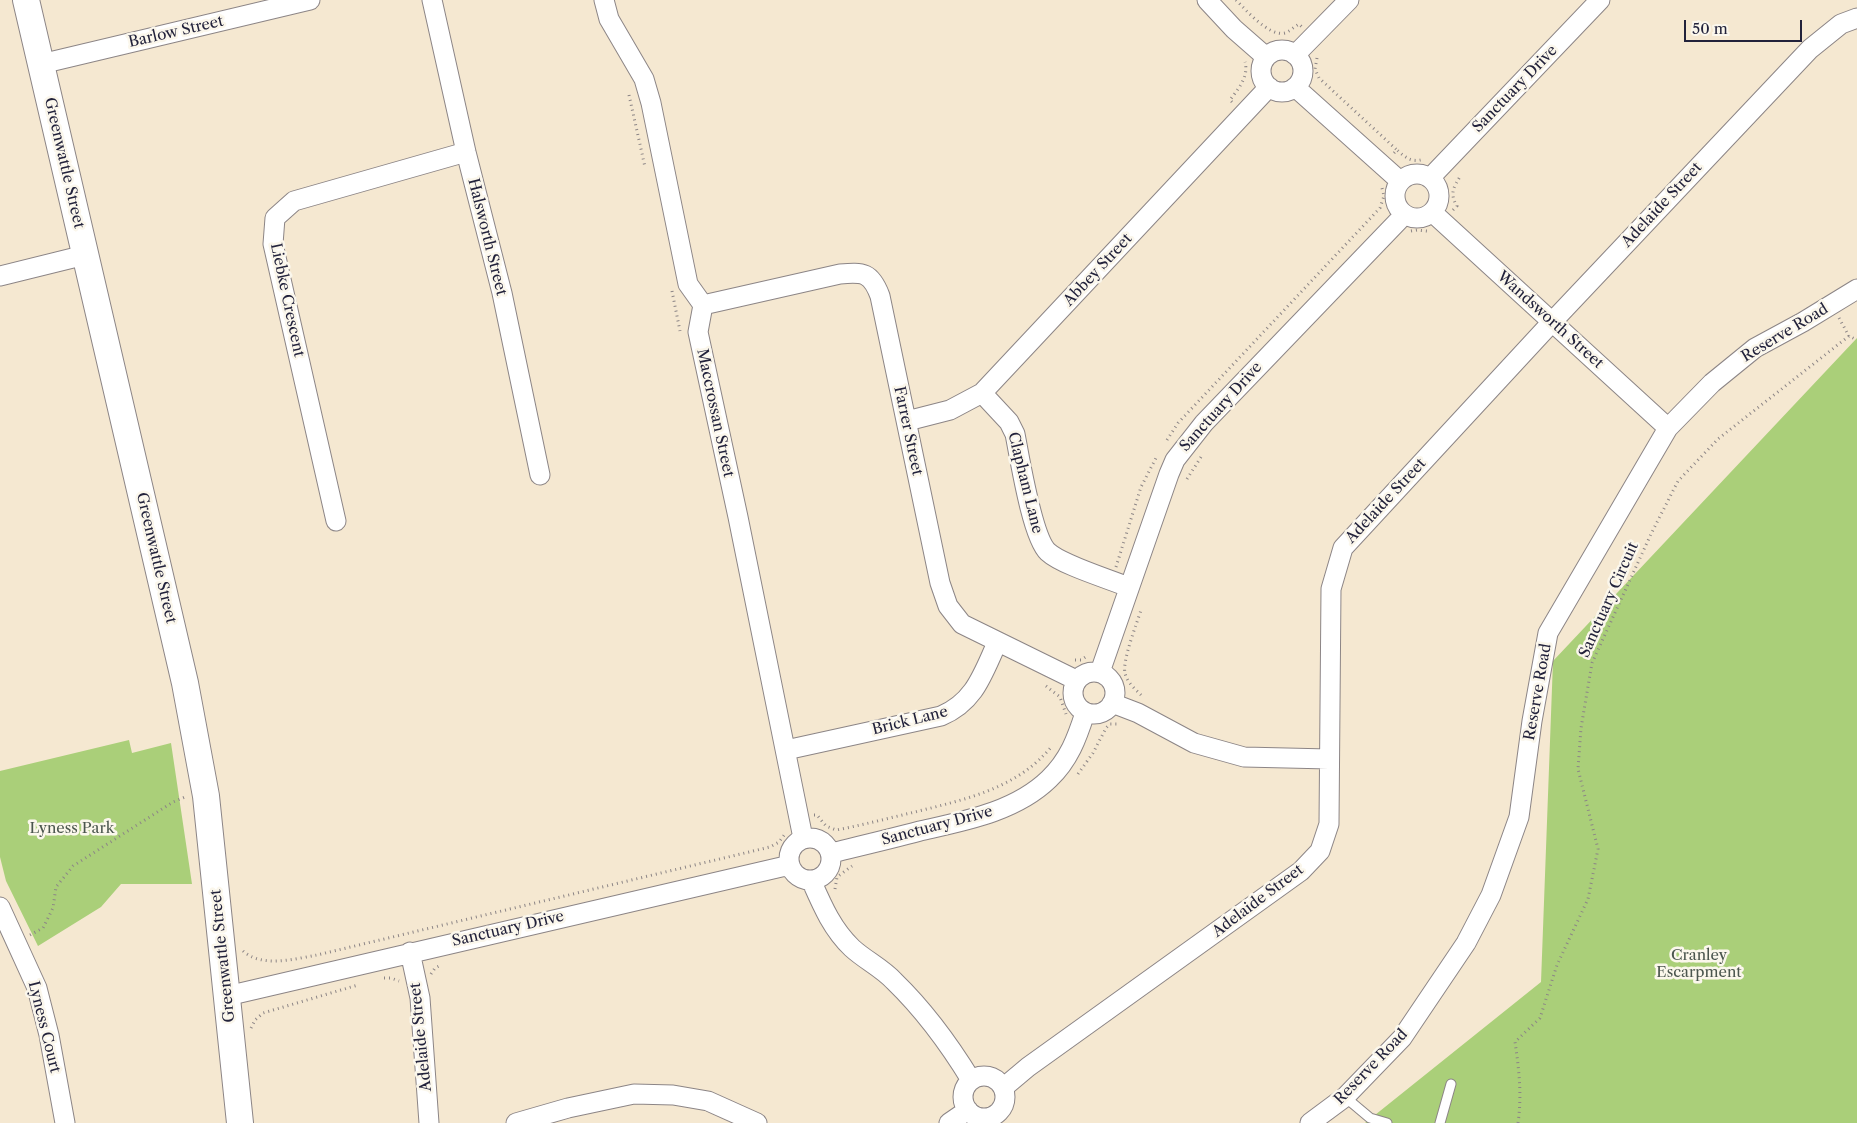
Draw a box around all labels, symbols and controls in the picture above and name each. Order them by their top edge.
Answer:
scale bar [1687,10,1804,42]
street label: Barlow Street [127,12,225,52]
text: 50 m [1692,19,1728,38]
street label: Sanctuary Drive [1469,42,1561,136]
street label: Greenwattle Street [40,96,88,230]
street label: Adelaide Street [1618,159,1706,251]
street label: Halsworth Street [464,176,510,298]
street label: Abbey Street [1060,230,1136,310]
street label: Liebke Crescent [266,241,308,359]
street label: Wandsworth Street [1493,268,1607,372]
street label: Reserve Road [1738,300,1832,366]
street label: Maccrossan Street [693,347,737,479]
street label: Sanctuary Drive [1176,359,1266,455]
street label: Farrer Street [890,385,926,477]
street label: Clapham Lane [1004,430,1046,536]
street label: Adelaide Street [1342,455,1430,547]
street label: Greenwattle Street [132,491,180,625]
street label: Sanctuary Circuit [1575,539,1643,661]
street label: Reserve Road [1521,642,1555,742]
street label: Brick Lane [870,703,950,739]
street label: Sanctuary Drive [880,803,994,849]
park label: Lyness Park [30,820,114,838]
street label: Adelaide Street [1209,861,1307,941]
street label: Greenwattle Street [207,888,239,1024]
street label: Sanctuary Drive [450,907,566,951]
park label: Cranley Escarpment [1656,947,1742,982]
street label: Lyness Court [24,979,64,1075]
street label: Adelaide Street [406,982,436,1092]
street label: Reserve Road [1331,1026,1411,1108]

